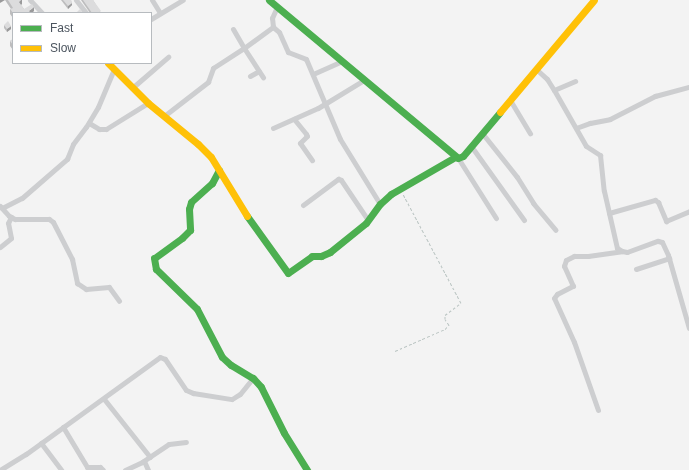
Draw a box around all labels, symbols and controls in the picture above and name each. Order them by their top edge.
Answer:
legend [12,12,152,64]
text: Fast [50,21,73,35]
text: Slow [50,41,76,55]

